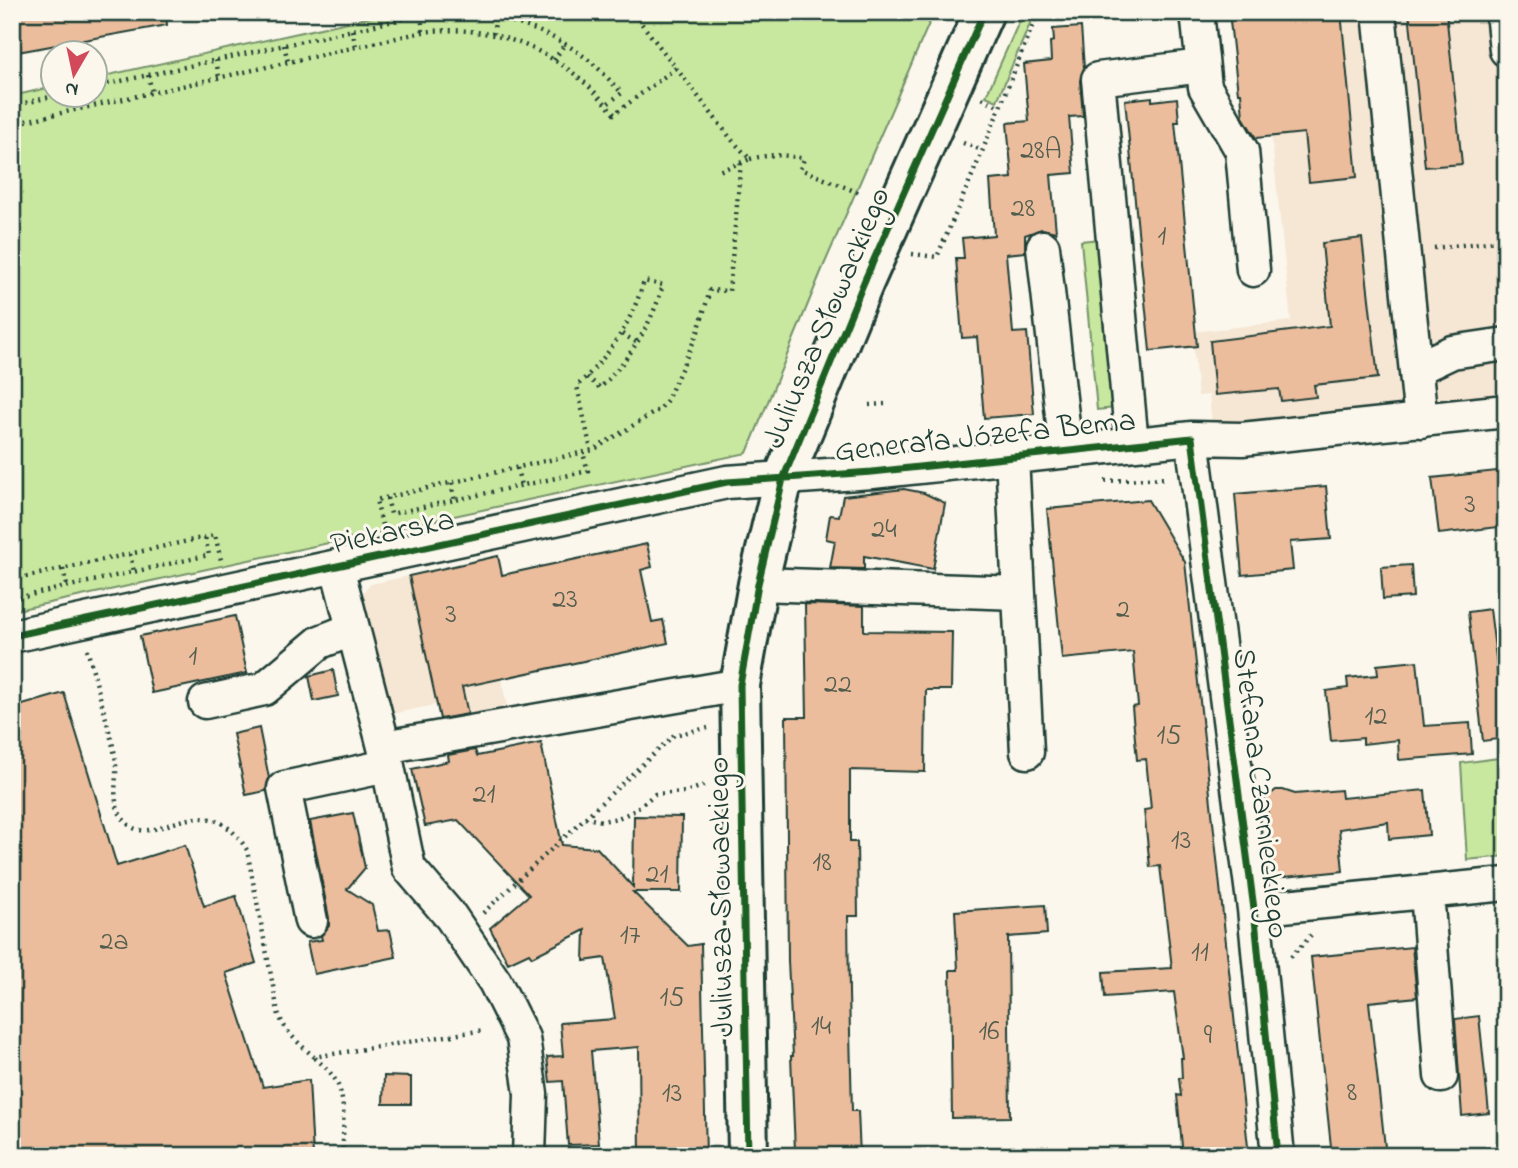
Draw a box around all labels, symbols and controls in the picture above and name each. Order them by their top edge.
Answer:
north arrow [38,38,108,108]
text: N [63,74,80,103]
house number: 28A [1020,131,1062,172]
street label: Juliusza Słowackiego [752,180,905,457]
house number: 28 [1011,189,1035,230]
house number: 1 [1158,217,1167,258]
street label: Generała Józefa Bema [833,398,1138,477]
house number: 3 [1464,485,1476,526]
street label: Piekarska [326,497,459,569]
house number: 24 [871,510,897,551]
house number: 23 [552,580,578,621]
house number: 2 [1116,590,1130,631]
house number: 3 [445,595,457,636]
house number: 1 [189,637,198,678]
street label: Stefana Czarnieckiego [1218,646,1301,941]
house number: 22 [824,665,852,706]
house number: 12 [1365,697,1387,738]
house number: 15 [1157,716,1181,757]
street label: Juliusza Słowackiego [697,756,748,1037]
house number: 21 [473,775,496,816]
house number: 13 [1171,821,1191,862]
house number: 18 [812,843,832,884]
house number: 21 [646,855,669,896]
house number: 17 [620,916,641,957]
house number: 2a [99,922,129,963]
house number: 11 [1191,933,1209,974]
house number: 15 [660,978,684,1019]
house number: 14 [811,1007,832,1048]
house number: 16 [978,1012,1000,1053]
house number: 9 [1204,1016,1213,1057]
house number: 8 [1347,1073,1357,1114]
house number: 13 [662,1074,682,1115]

